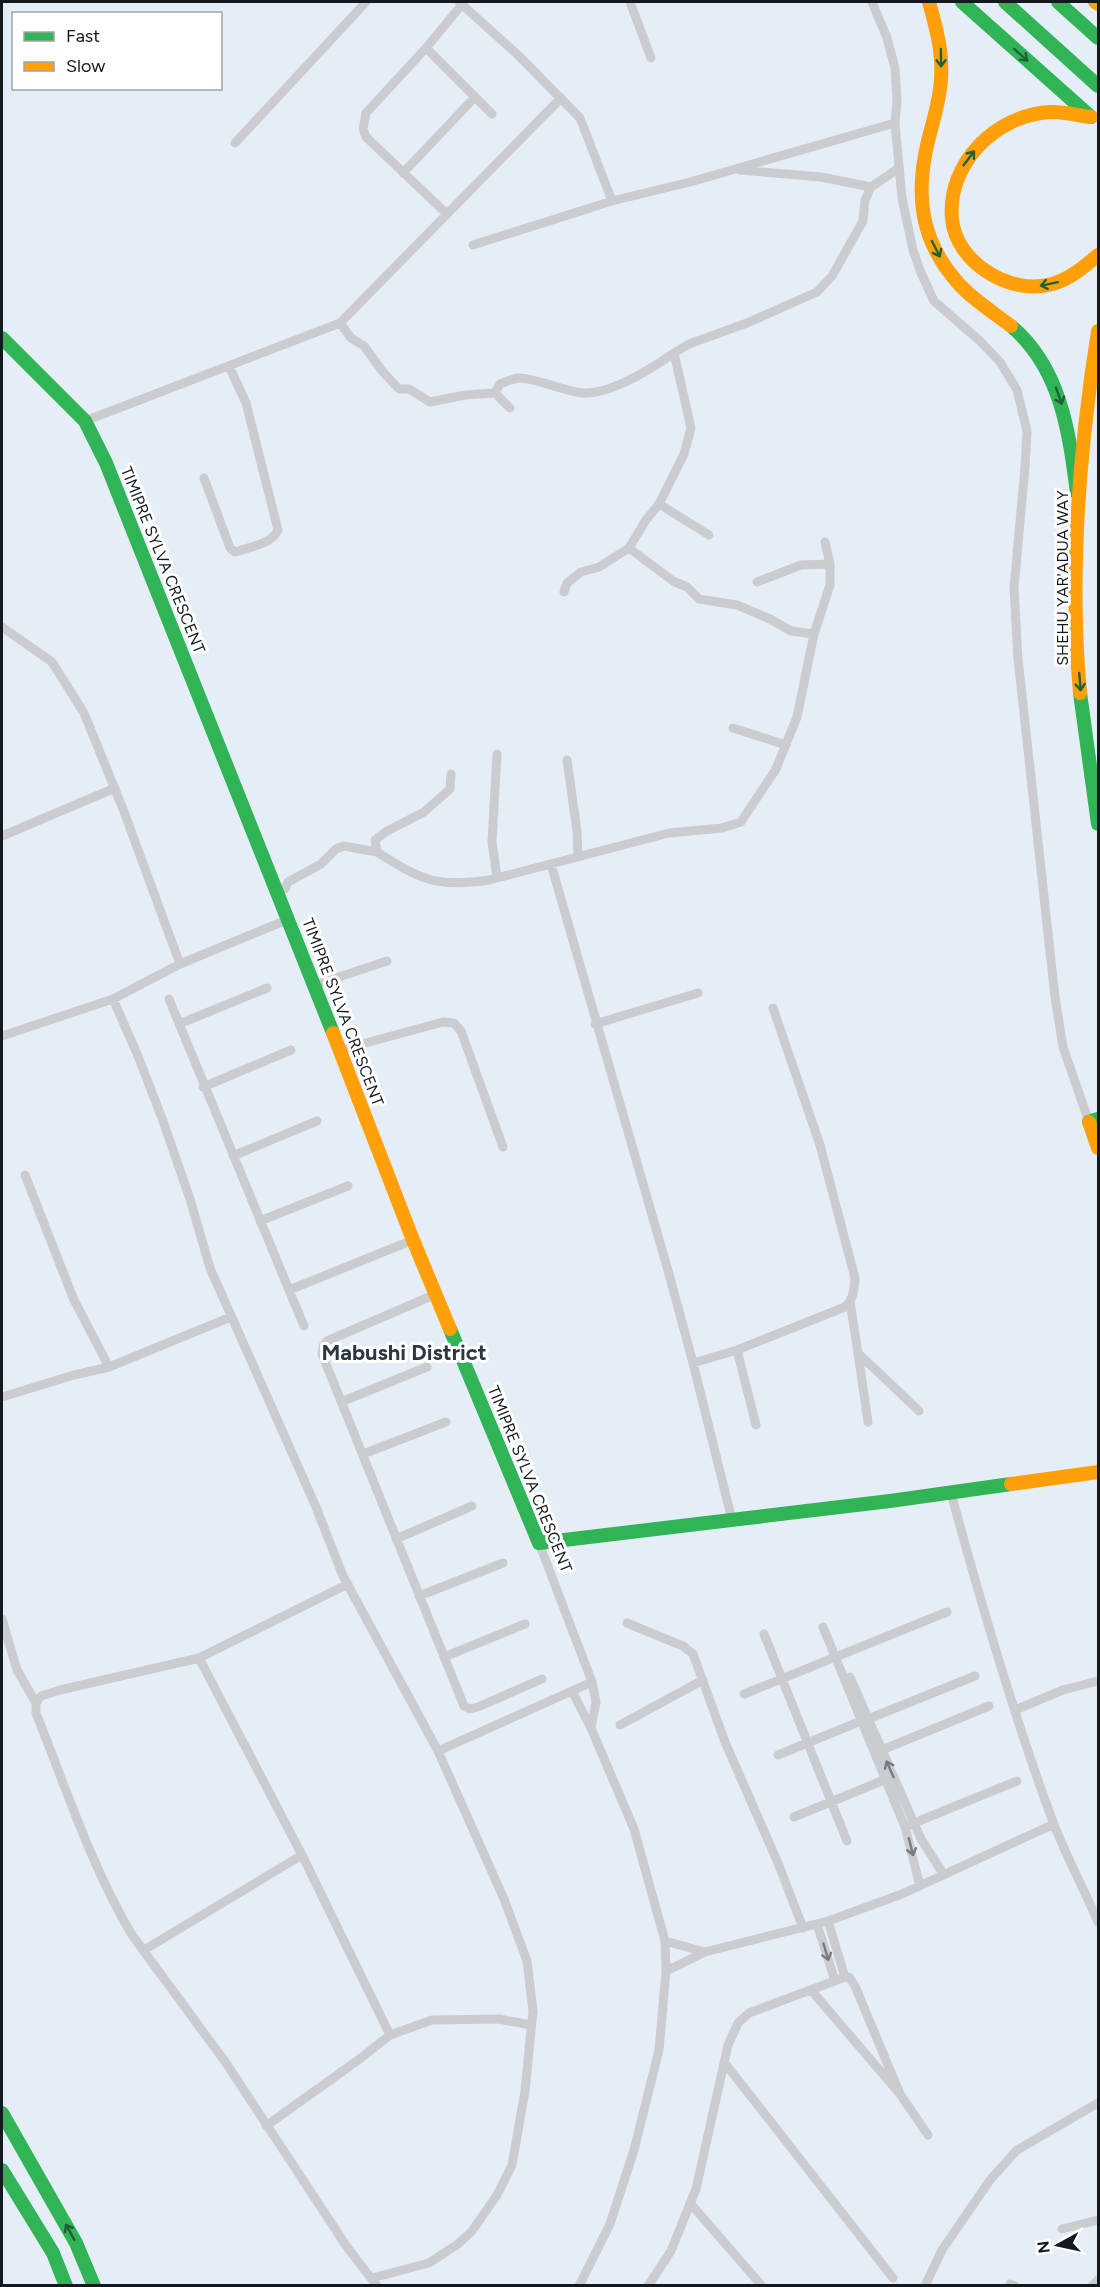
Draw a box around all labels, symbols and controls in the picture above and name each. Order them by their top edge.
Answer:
legend [12,12,222,90]
text: Fast [66,25,100,47]
one-way arrow [935,48,947,68]
one-way arrow [1014,48,1029,62]
text: Slow [66,55,105,77]
one-way arrow [962,150,975,166]
one-way arrow [930,239,942,257]
one-way arrow [1039,278,1058,290]
one-way arrow [1054,386,1065,404]
street label: TIMIPRE SYLVA CRESCENT [117,464,209,656]
street label: SHEHU YAR'ADUA WAY [1053,490,1072,666]
one-way arrow [1075,672,1086,692]
street label: TIMIPRE SYLVA CRESCENT [298,915,388,1109]
district label: Mabushi District [321,1339,487,1366]
street label: TIMIPRE SYLVA CRESCENT [484,1383,576,1575]
one-way arrow [884,1761,896,1779]
one-way arrow [905,1838,917,1857]
one-way arrow [821,1943,832,1962]
north arrow [1028,2215,1088,2275]
one-way arrow [64,2224,76,2241]
text: N [1033,2240,1054,2254]

